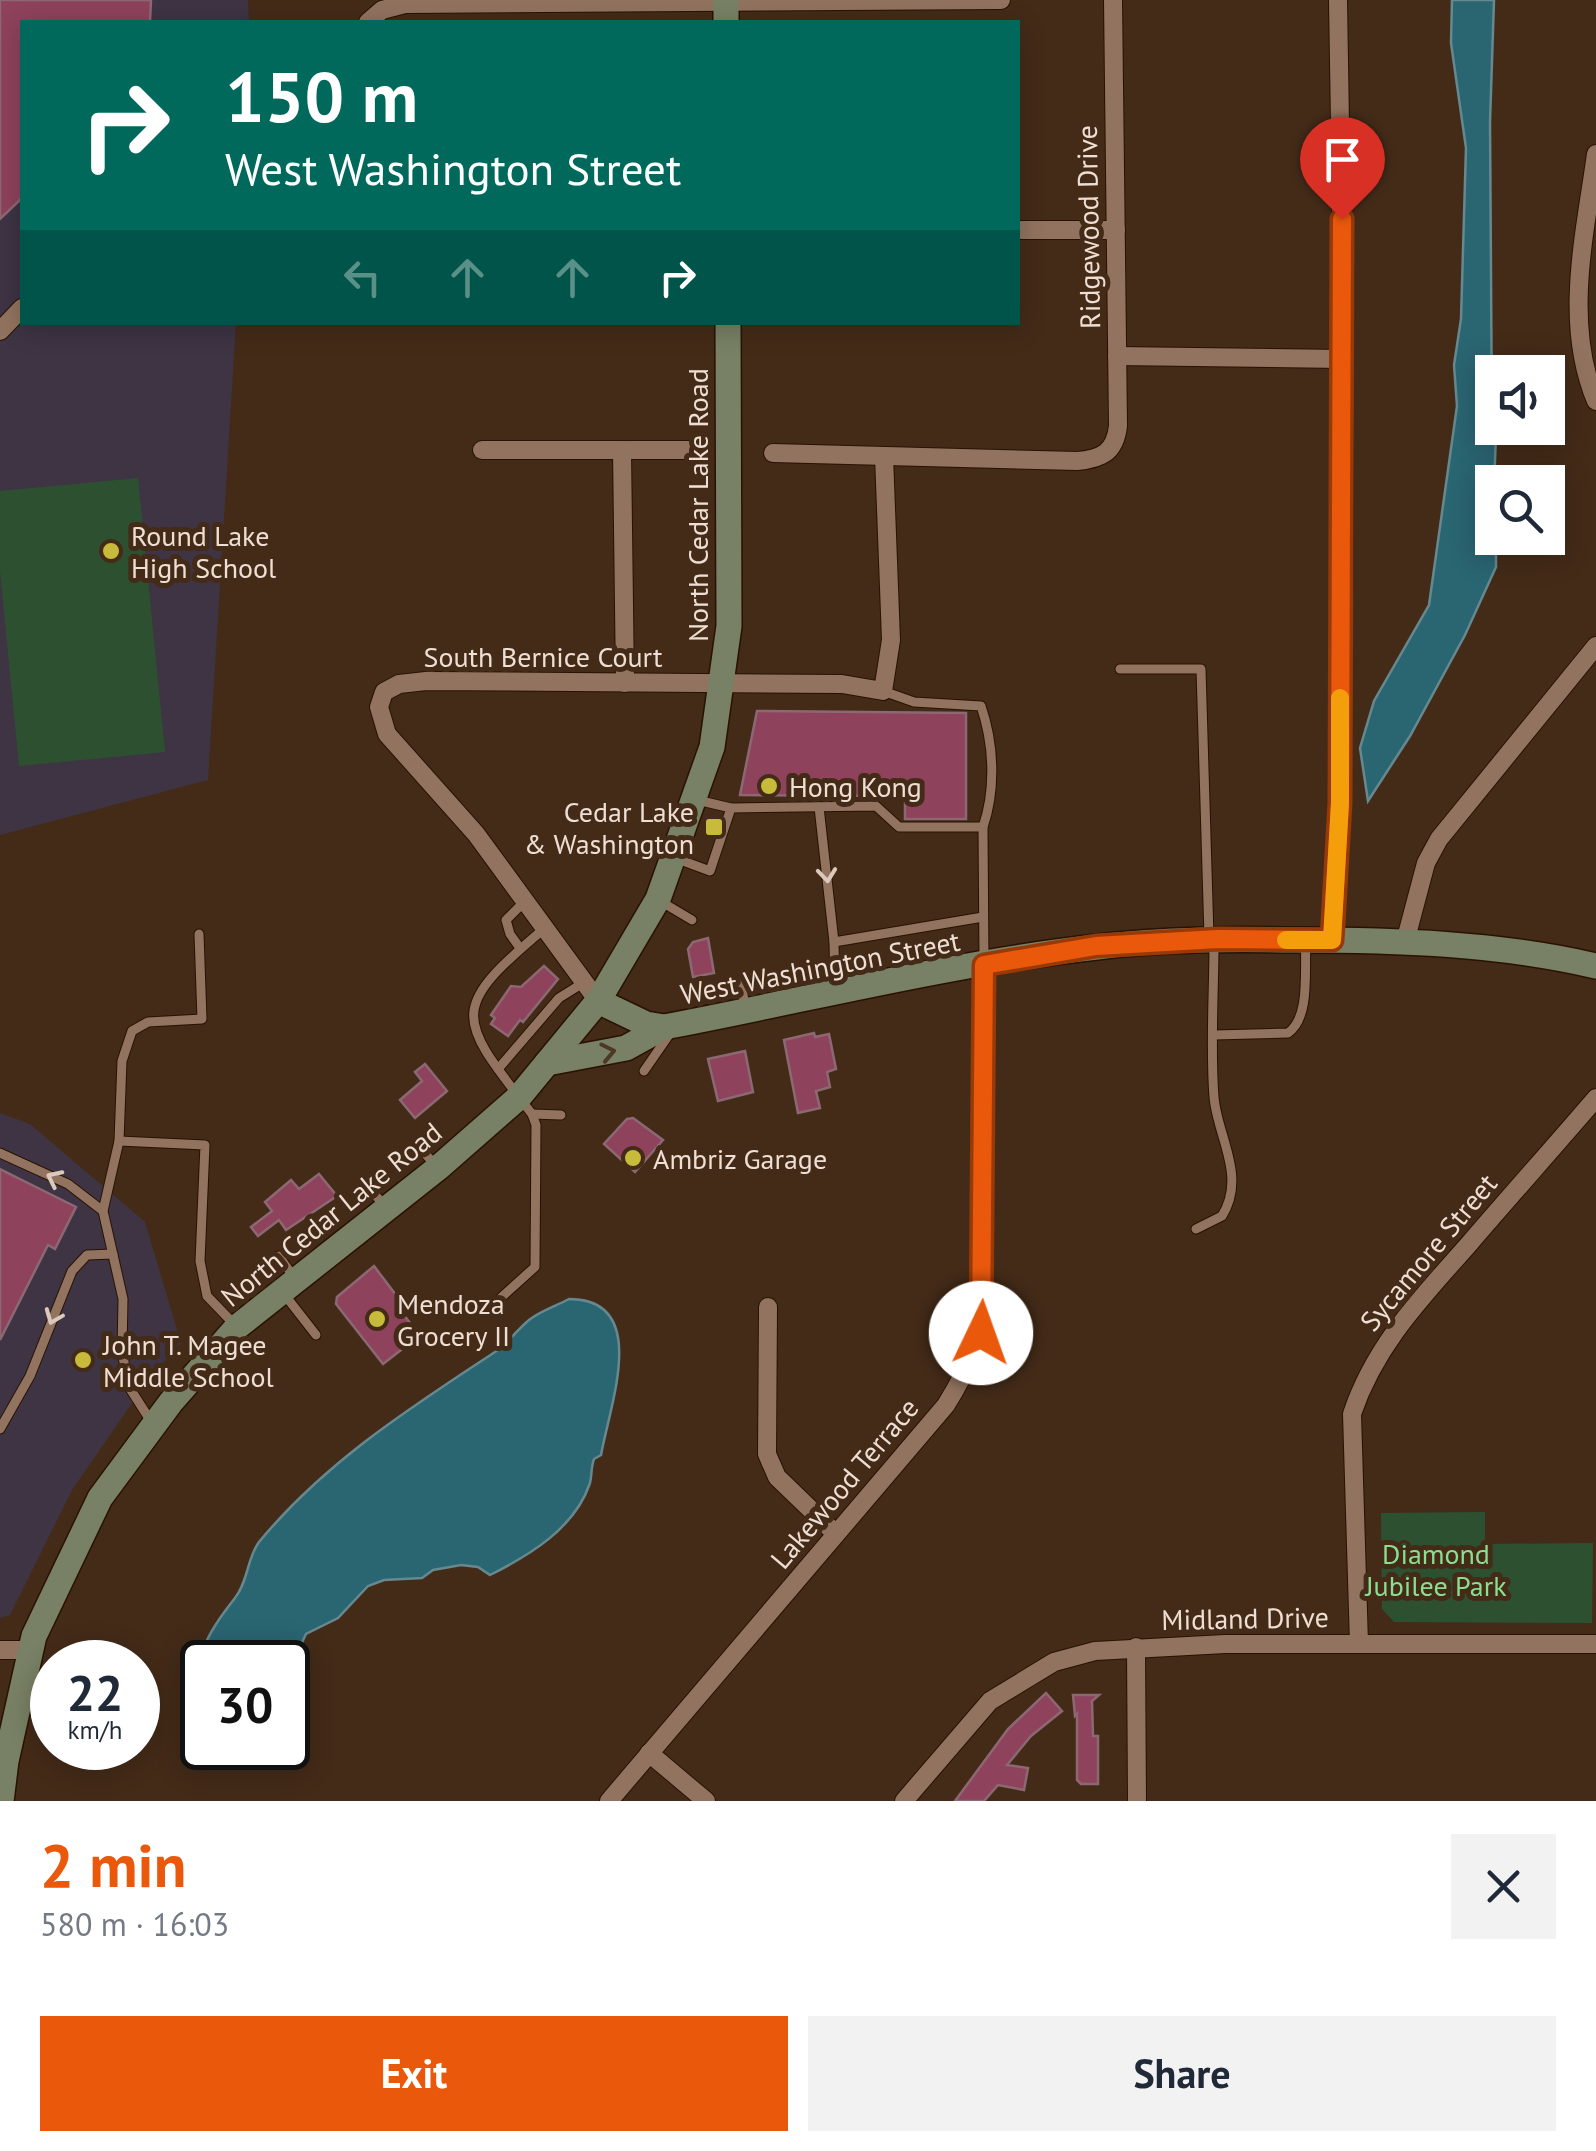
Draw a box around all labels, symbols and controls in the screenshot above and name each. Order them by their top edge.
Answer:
text: 150 m [225,51,418,141]
icon: right [60,60,190,190]
pin [1300,117,1385,220]
street label: Ridgewood Drive [1068,125,1108,329]
icon: arrive [1315,132,1370,187]
text: West Washington Street [225,139,681,197]
icon: left [335,250,390,305]
icon: ahead [440,250,495,305]
icon: ahead [545,250,600,305]
icon: right [650,250,705,305]
map controls [1475,355,1565,555]
button: sound [1475,355,1565,445]
street label: North Cedar Lake Road [679,368,716,642]
button: search [1475,465,1565,555]
place label: Round Lake High School [131,517,276,586]
marker: Round Lake High School [100,540,122,562]
street label: South Bernice Court [424,638,663,675]
place label: Hong Kong [789,768,922,805]
marker: Hong Kong [758,775,780,797]
place label: Cedar Lake & Washington [524,793,694,862]
marker: Cedar Lake & Washington [703,816,725,838]
one-way arrow [815,867,837,883]
street label: West Washington Street [677,922,963,1012]
one-way arrow [599,1042,616,1063]
street label: North Cedar Lake Road [213,1114,449,1314]
place label: Ambriz Garage [653,1140,827,1177]
marker: Ambriz Garage [622,1147,644,1169]
street label: Sycamore Street [1351,1165,1505,1338]
one-way arrow [46,1171,64,1191]
position arrow [929,1281,1033,1385]
place label: Mendoza Grocery II [397,1285,510,1354]
one-way arrow [45,1307,65,1325]
marker: Mendoza Grocery II [366,1308,388,1330]
place label: John T. Magee Middle School [102,1326,274,1395]
marker: John T. Magee Middle School [72,1349,94,1371]
street label: Lakewood Terrace [762,1390,926,1576]
park label: Diamond Jubilee Park [1364,1535,1507,1604]
street label: Midland Drive [1161,1598,1329,1638]
speed limit sign: 30 [180,1640,310,1770]
text: 22 [67,1660,123,1725]
text: km/h [68,1714,122,1746]
text: 2 min [40,1826,186,1904]
button: close [1451,1834,1556,1939]
text: 580 m · 16:03 [40,1903,229,1945]
button: Exit [40,2016,788,2131]
button: Share [808,2016,1556,2131]

